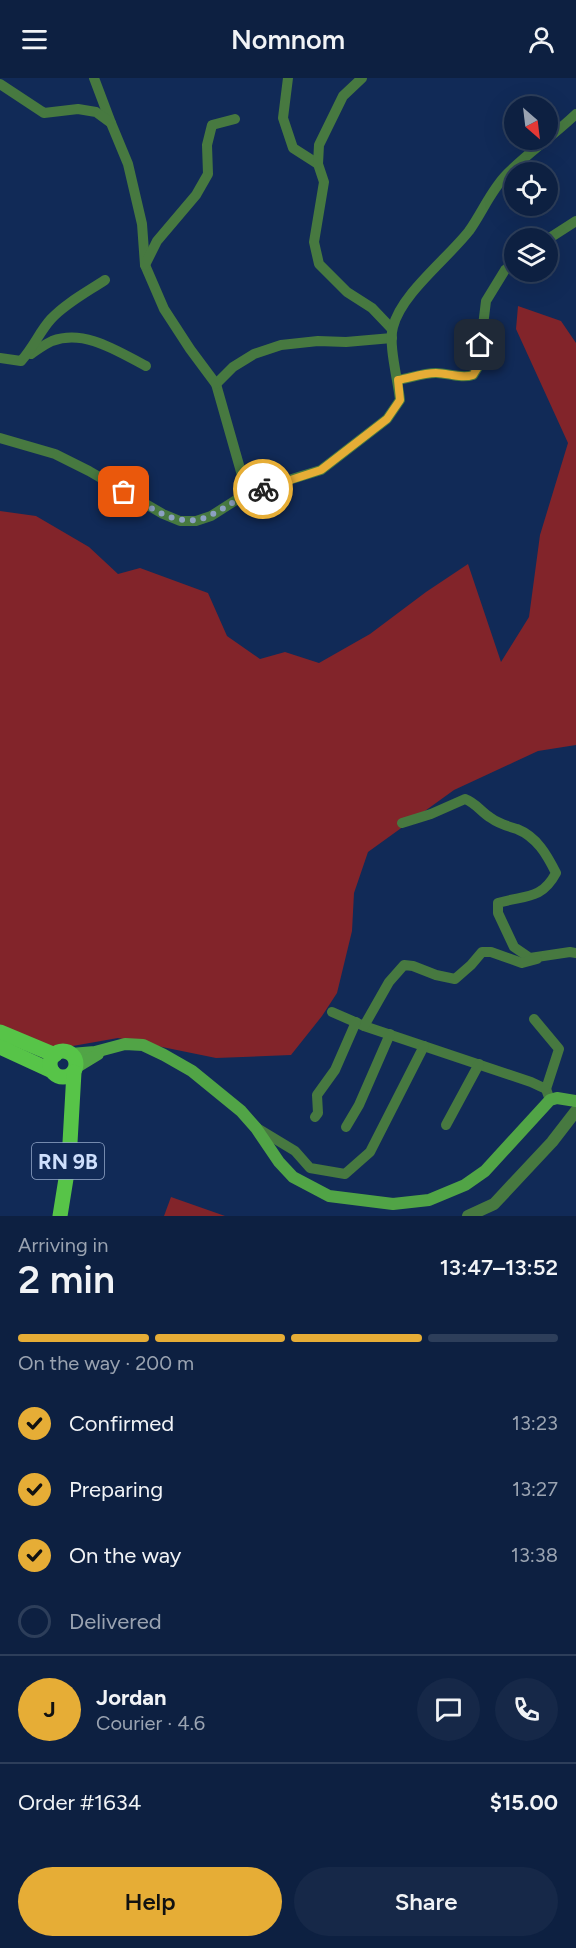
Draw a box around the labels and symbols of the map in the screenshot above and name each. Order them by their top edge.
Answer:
north arrow [504,96,558,150]
pin [454,319,505,370]
courier [233,459,293,519]
pin [98,466,149,517]
road number: RN 9B [32,1143,104,1179]

